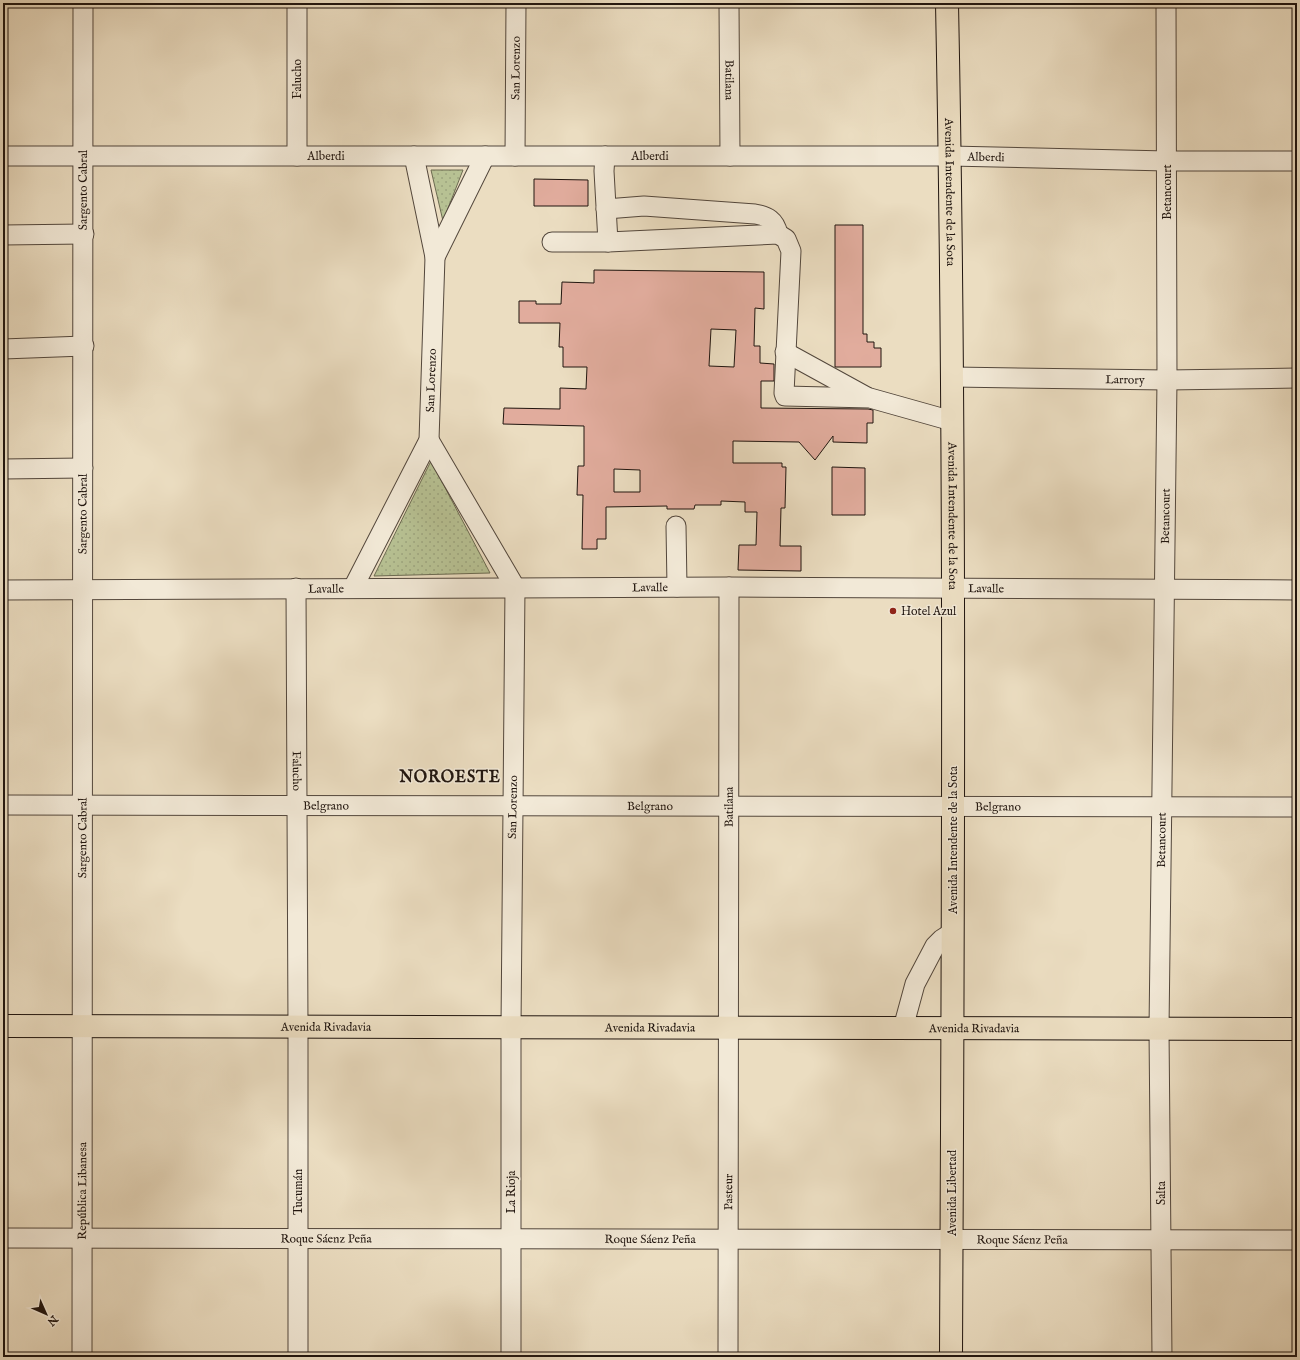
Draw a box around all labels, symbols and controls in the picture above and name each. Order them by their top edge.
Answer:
street label: San Lorenzo [508,36,523,100]
street label: Falucho [290,58,305,99]
street label: Batilana [722,60,737,101]
street label: Avenida Intendente de la Sota [942,117,958,267]
street label: Sargento Cabral [75,149,90,230]
street label: Alberdi [306,149,345,164]
street label: Alberdi [630,149,669,164]
street label: Alberdi [966,149,1005,165]
street label: Betancourt [1160,164,1175,220]
street label: San Lorenzo [422,348,440,413]
street label: Larrory [1105,372,1145,387]
street label: Avenida Intendente de la Sota [945,441,961,591]
street label: Sargento Cabral [75,473,90,554]
street label: Betancourt [1157,488,1173,544]
street label: Lavalle [632,580,669,595]
street label: Lavalle [308,581,345,596]
street label: Lavalle [968,581,1005,596]
place label: Hotel Azul [901,604,957,619]
marker: Hotel Azul [888,606,898,616]
street label: Falucho [289,751,304,792]
street label: Avenida Intendente de la Sota [946,765,961,915]
district label: NOROESTE [398,768,501,788]
street label: San Lorenzo [505,774,521,839]
street label: Batilana [721,786,736,827]
street label: Sargento Cabral [75,797,90,878]
street label: Belgrano [303,798,349,813]
street label: Belgrano [627,798,673,814]
street label: Belgrano [975,799,1021,814]
street label: Betancourt [1153,812,1169,868]
street label: Avenida Rivadavia [280,1019,372,1034]
street label: Avenida Rivadavia [604,1020,696,1035]
street label: Avenida Rivadavia [928,1021,1020,1036]
street label: República Libanesa [75,1141,91,1240]
street label: Avenida Libertad [945,1149,960,1237]
street label: Tucumán [291,1168,306,1215]
street label: La Rioja [504,1170,519,1214]
street label: Pasteur [721,1173,736,1210]
street label: Salta [1154,1180,1169,1205]
street label: Roque Sáenz Peña [280,1231,372,1247]
street label: Roque Sáenz Peña [604,1231,696,1247]
street label: Roque Sáenz Peña [976,1232,1068,1248]
north arrow [26,1294,66,1334]
text: N [44,1311,61,1329]

